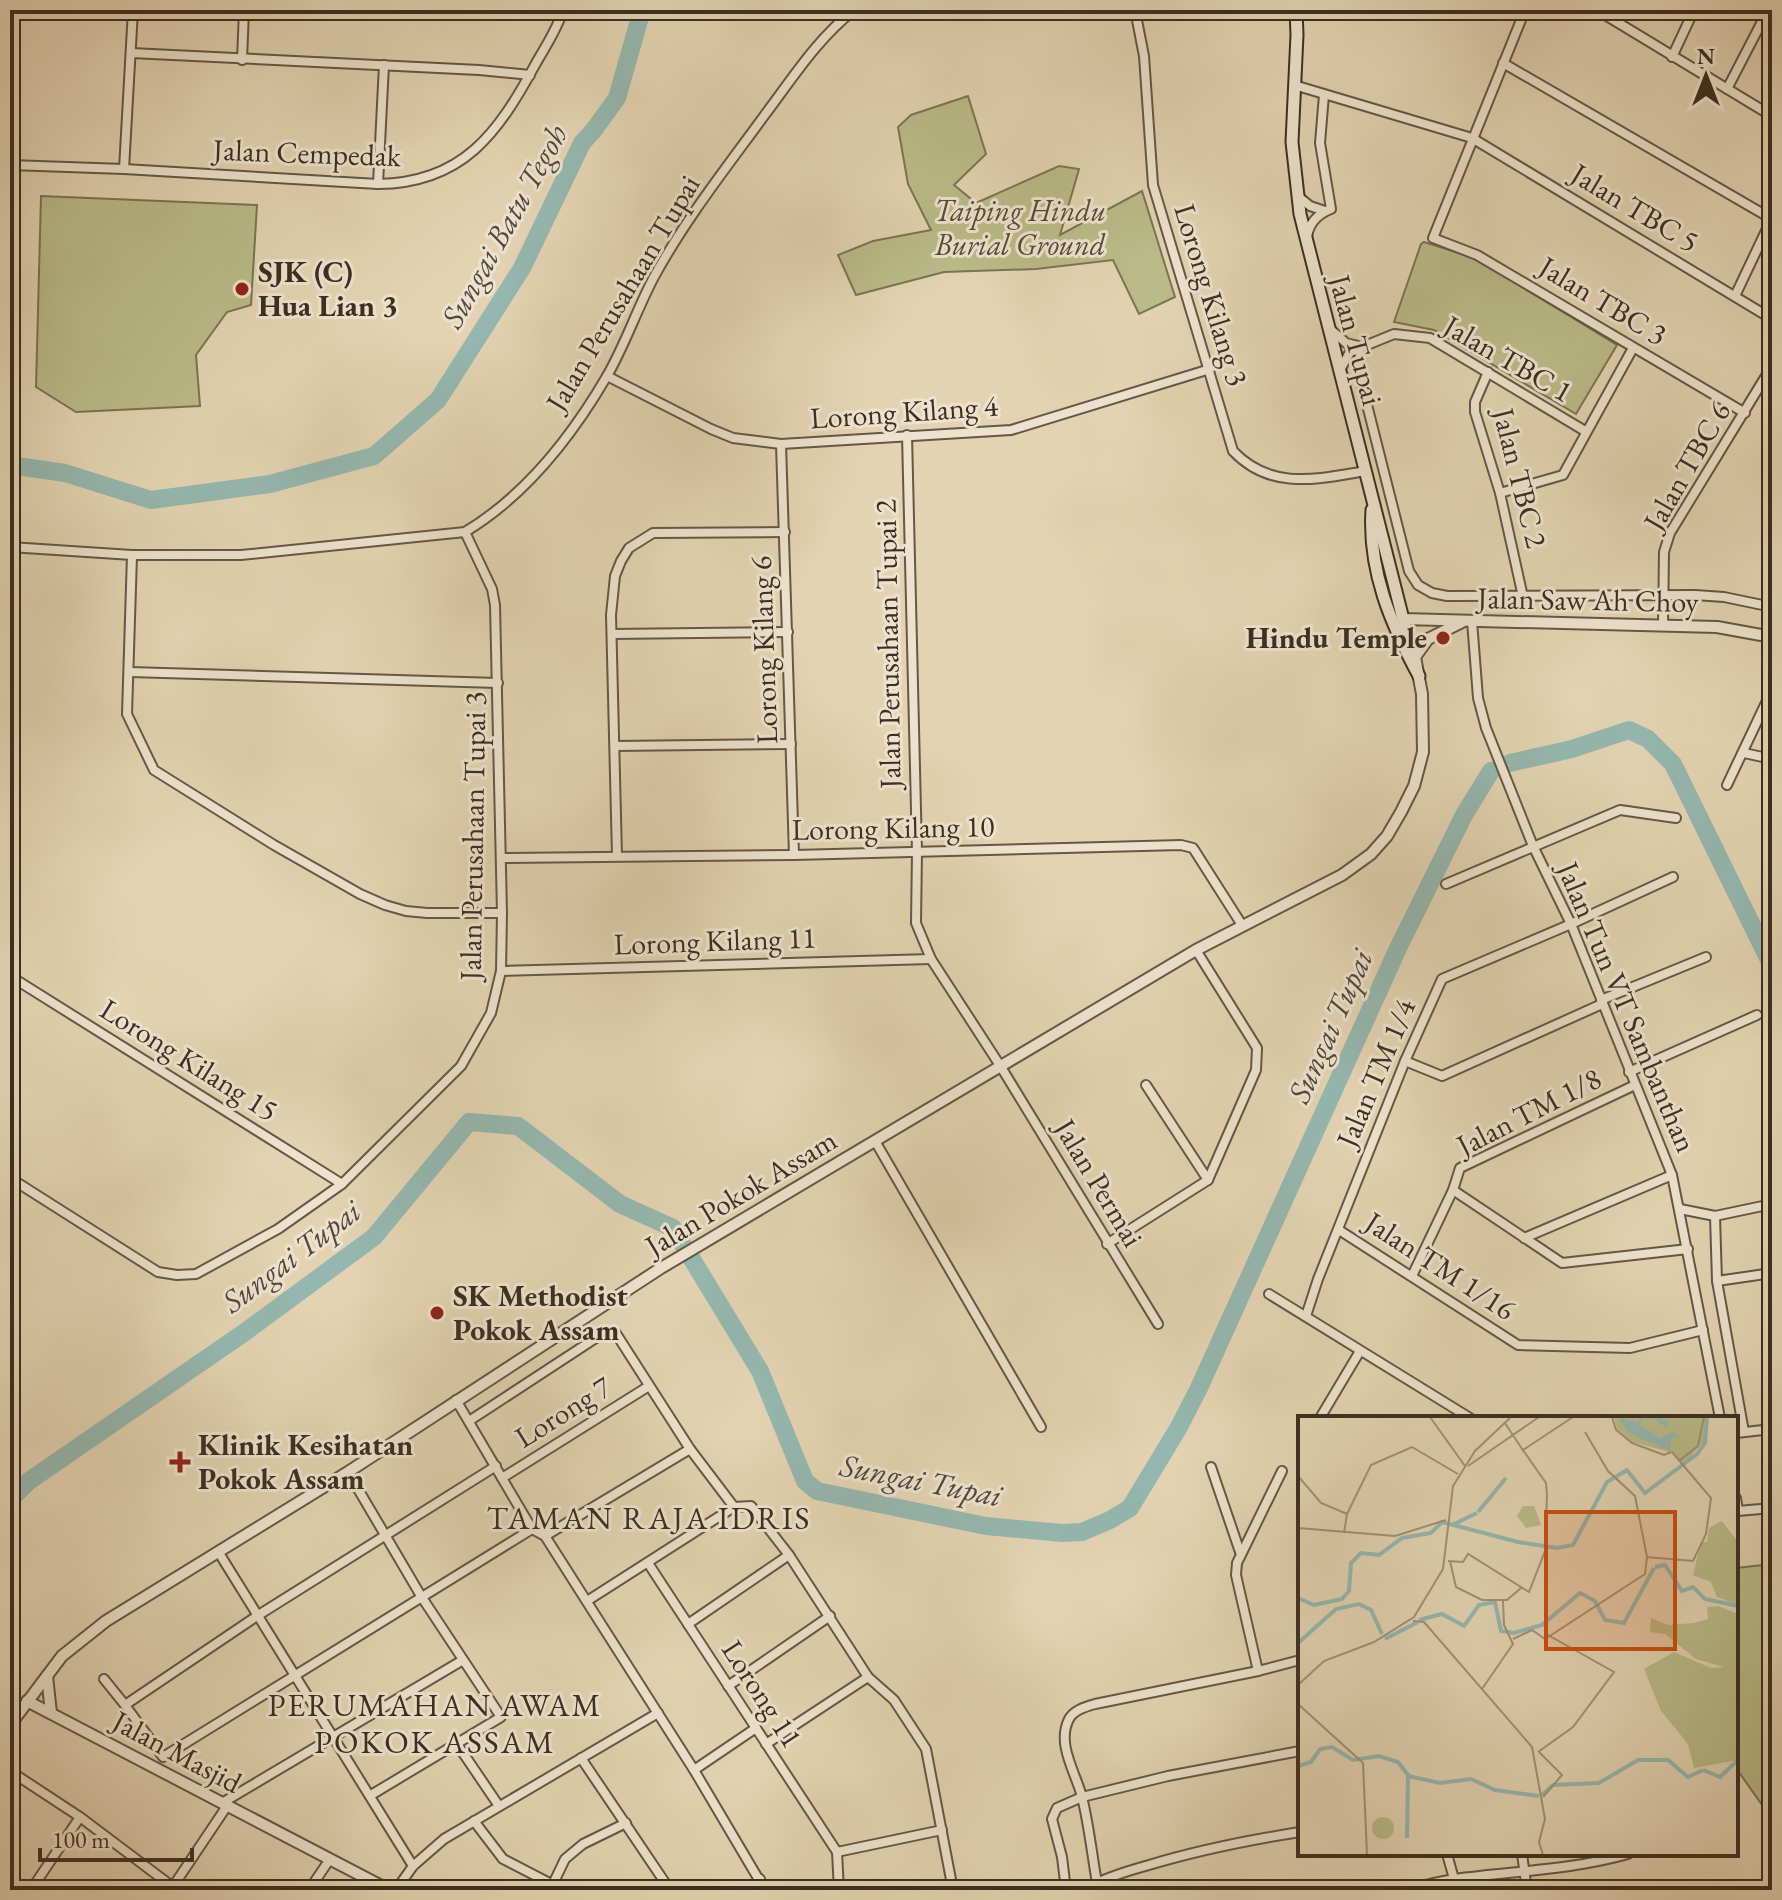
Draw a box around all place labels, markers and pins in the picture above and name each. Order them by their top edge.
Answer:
place label: SJK (C) Hua Lian 3 [258,252,398,325]
marker: SJK (C) Hua Lian 3 [233,280,251,298]
place label: Hindu Temple [1246,618,1427,657]
marker: Hindu Temple [1434,629,1452,647]
place label: SK Methodist Pokok Assam [453,1276,629,1349]
marker: SK Methodist Pokok Assam [428,1304,446,1322]
place label: Klinik Kesihatan Pokok Assam [198,1425,413,1498]
marker: Klinik Kesihatan Pokok Assam [169,1451,191,1473]

